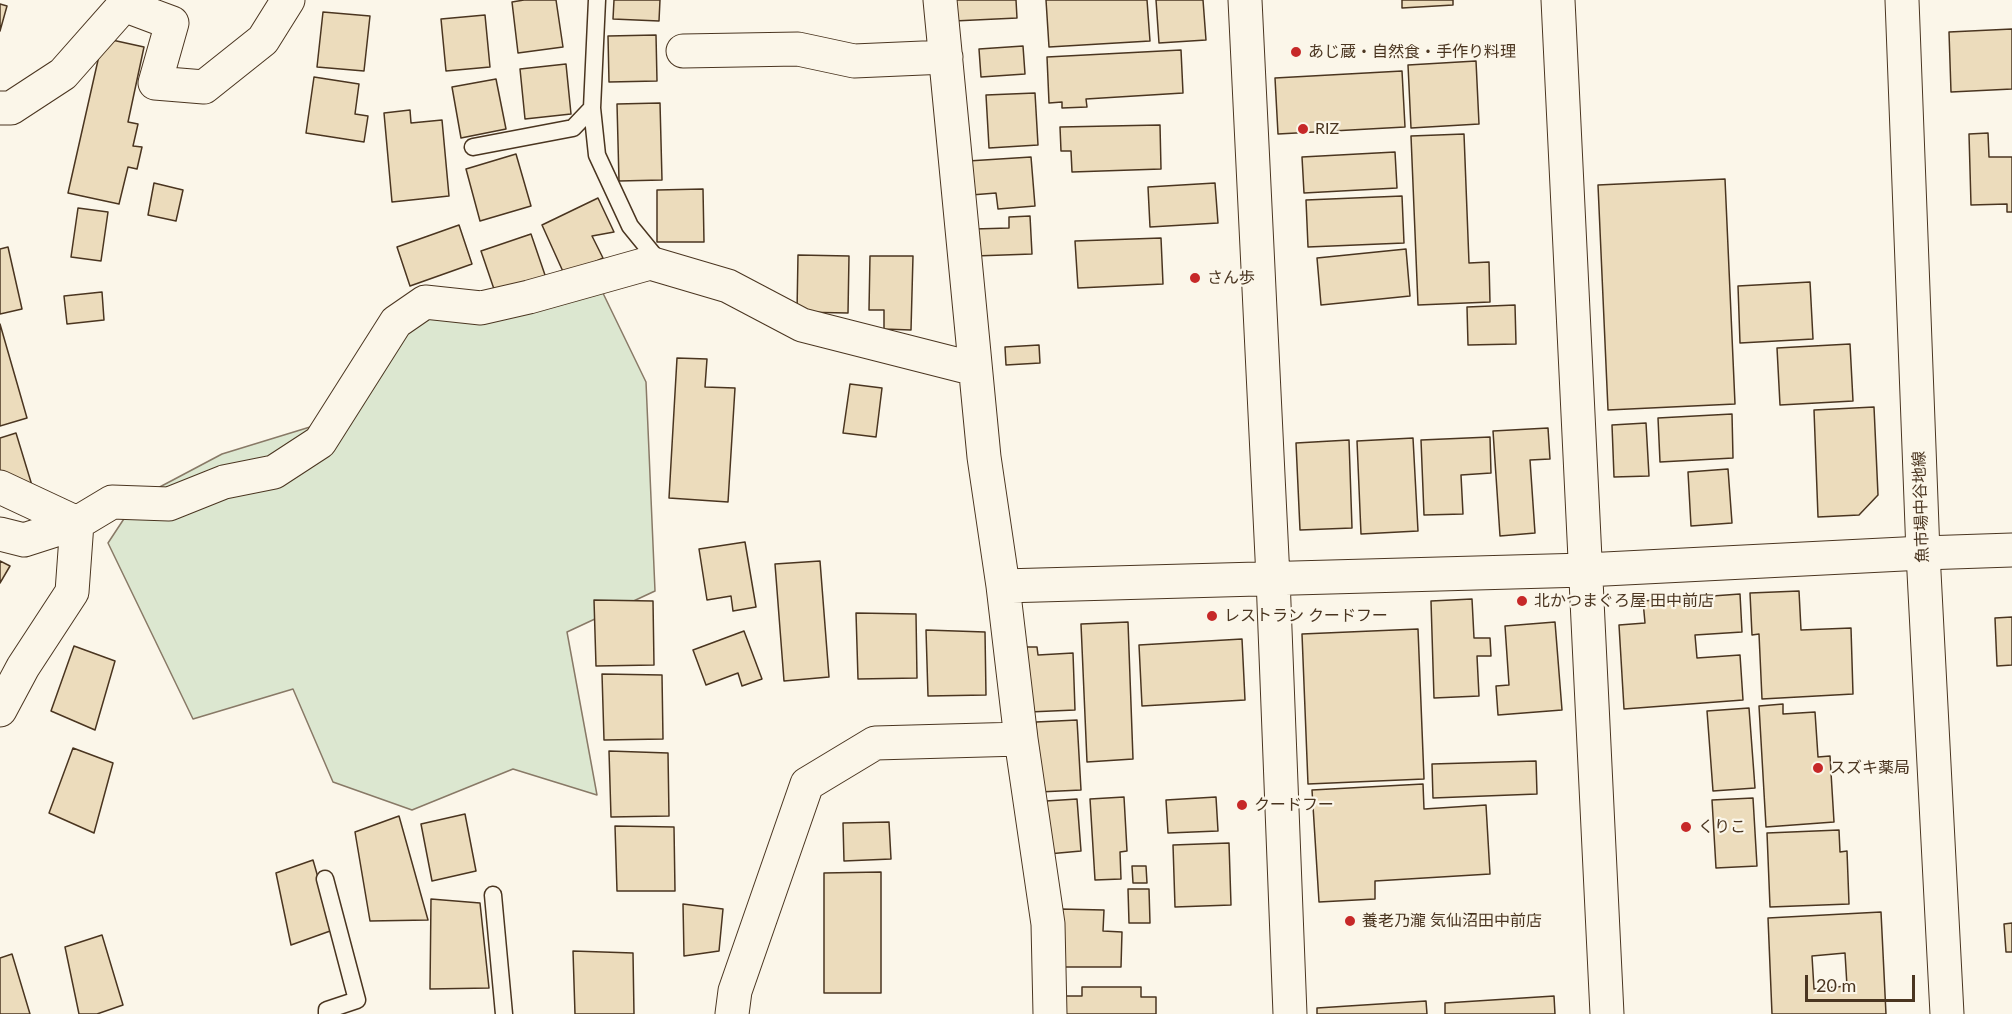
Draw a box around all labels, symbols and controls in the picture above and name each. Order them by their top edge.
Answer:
place label: あじ蔵・自然食・手作り料理 [1308,42,1516,62]
marker: あじ蔵・自然食・手作り料理 [1289,45,1303,59]
place label: RIZ [1315,119,1339,139]
marker: RIZ [1296,122,1310,136]
place label: さん歩 [1207,268,1255,288]
marker: さん歩 [1188,271,1202,285]
street label: 魚市場中谷地線 [1909,451,1933,563]
place label: 北かつまぐろ屋 田中前店 [1534,591,1714,611]
marker: 北かつまぐろ屋 田中前店 [1515,594,1529,608]
place label: レストラン クードフー [1224,606,1388,626]
marker: レストラン クードフー [1205,609,1219,623]
place label: スズキ薬局 [1830,758,1910,778]
marker: スズキ薬局 [1811,761,1825,775]
place label: クードフー [1254,795,1334,815]
marker: クードフー [1235,798,1249,812]
place label: くりこ [1698,817,1746,837]
marker: くりこ [1679,820,1693,834]
place label: 養老乃瀧 気仙沼田中前店 [1362,911,1542,931]
marker: 養老乃瀧 気仙沼田中前店 [1343,914,1357,928]
scale bar [1808,963,1918,1001]
text: 20 m [1816,974,1856,996]

